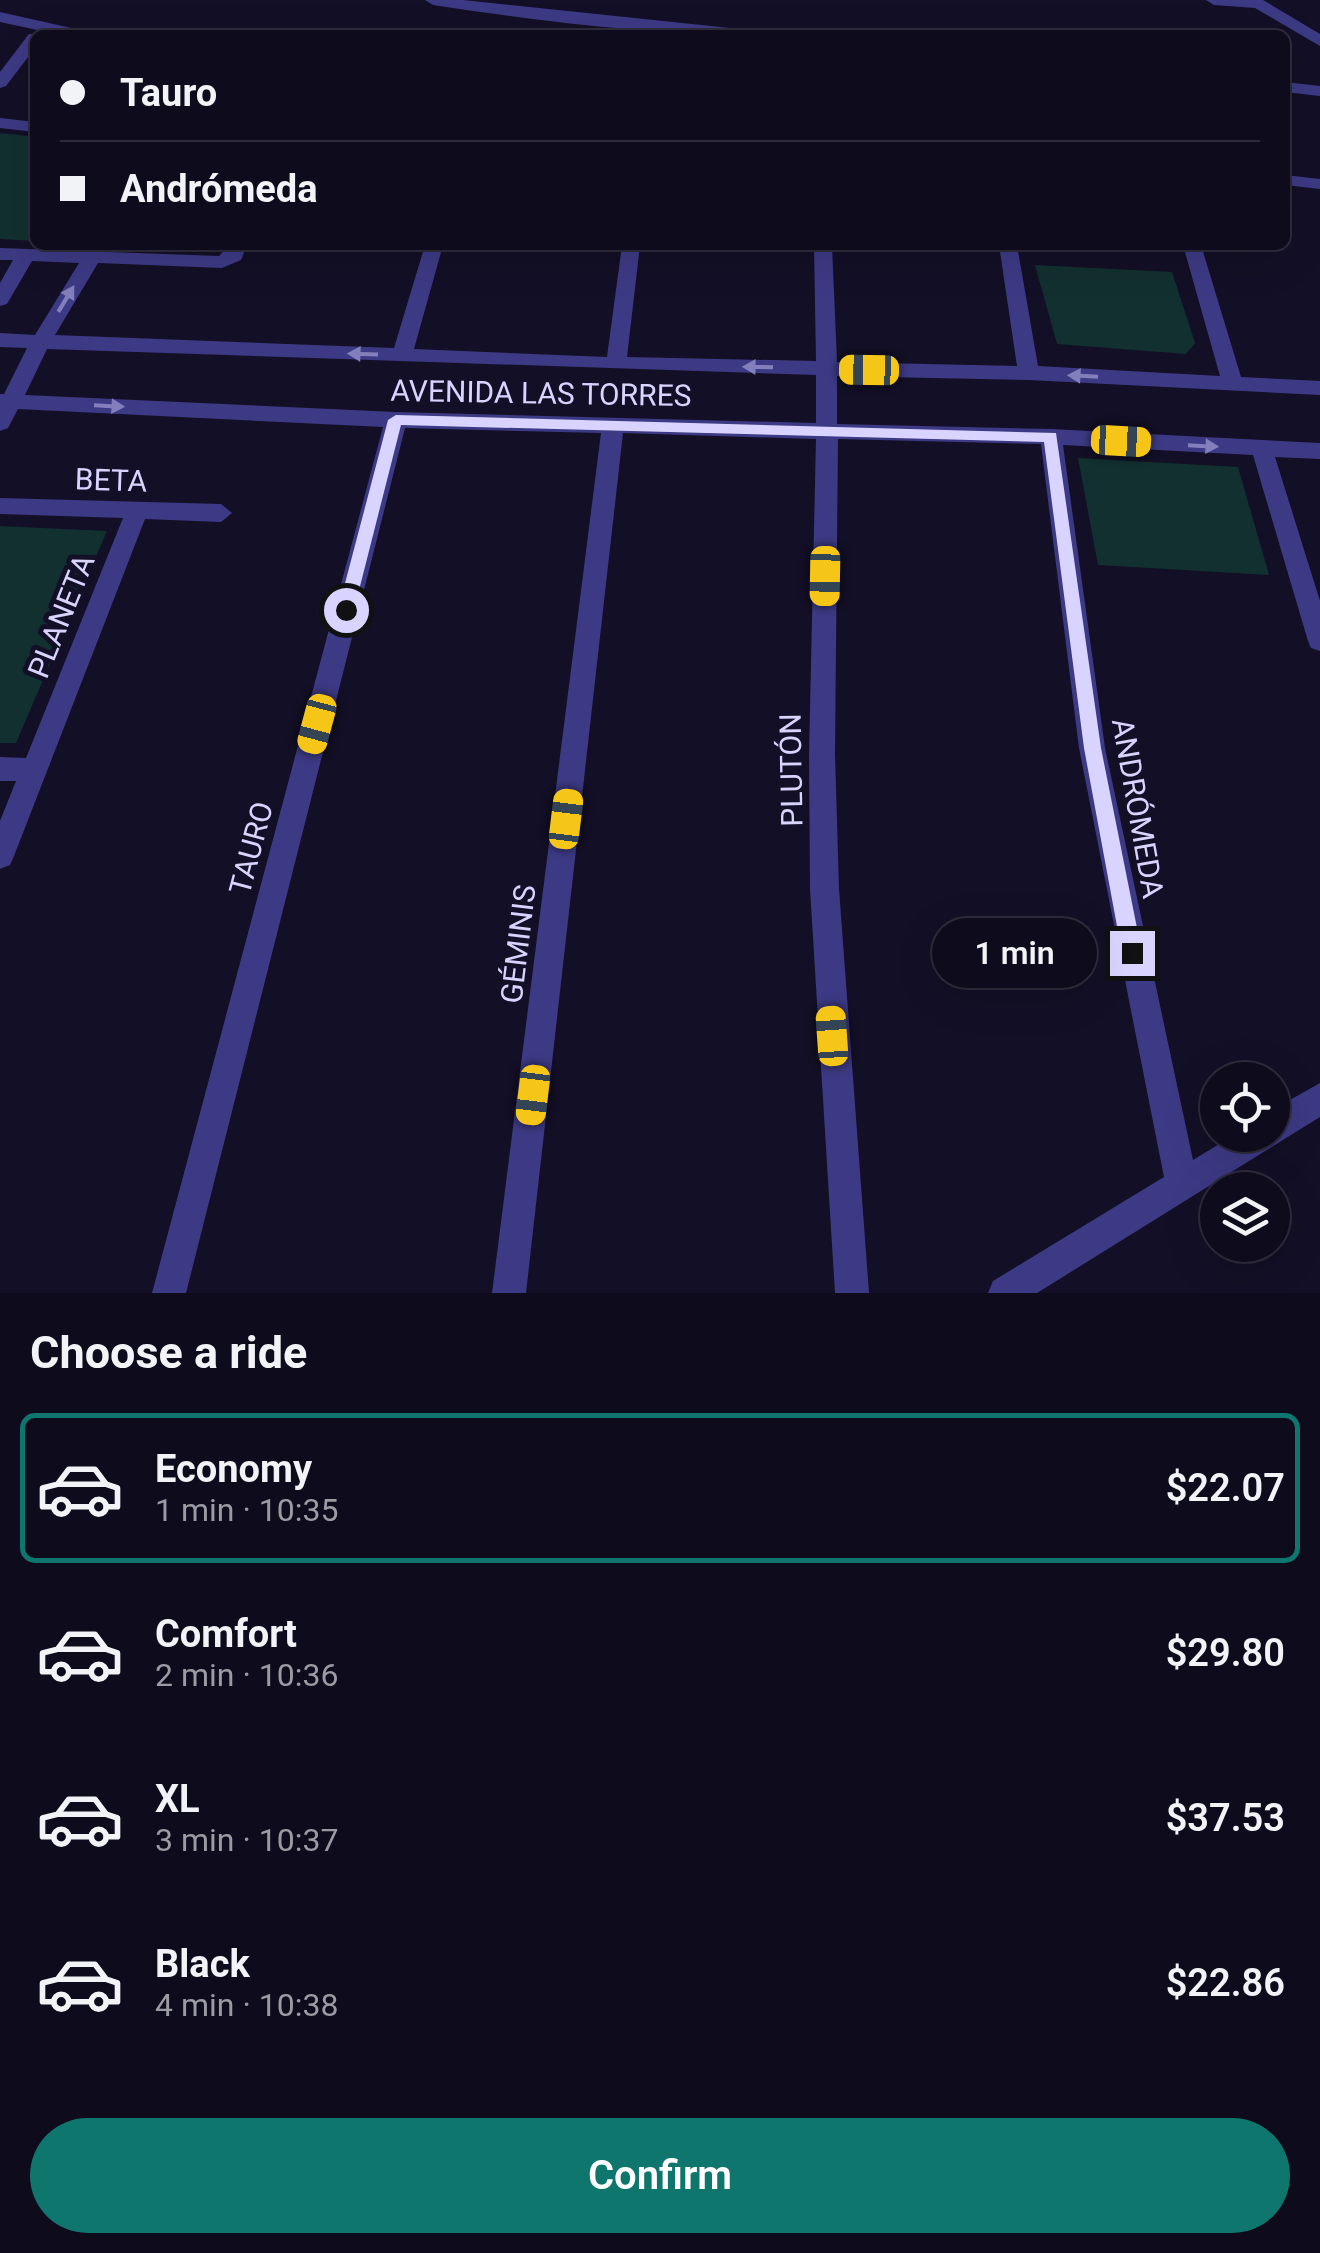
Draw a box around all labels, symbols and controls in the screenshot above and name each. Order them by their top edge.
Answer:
text: Tauro [120,71,217,115]
text: Andrómeda [120,167,318,211]
one-way arrow [57,285,75,313]
one-way arrow [347,345,379,361]
car [839,354,899,386]
one-way arrow [741,359,773,375]
one-way arrow [1066,368,1098,384]
street label: AVENIDA LAS TORRES [390,373,692,413]
one-way arrow [94,398,126,414]
car [1090,424,1152,458]
one-way arrow [1188,438,1220,454]
street label: BETA [74,461,148,499]
car [809,546,841,606]
street label: PLANETA [20,549,102,683]
route start [324,588,369,633]
car [295,691,339,757]
street label: PLUTÓN [773,713,809,827]
street label: ANDRÓMEDA [1105,715,1171,901]
car [547,787,585,851]
street label: TAURO [222,798,280,898]
street label: GÉMINIS [493,883,543,1005]
callout: 1 min [932,918,1097,988]
route end [1110,931,1155,976]
text: 1 min [974,934,1055,972]
car [815,1005,849,1067]
map controls [1200,1062,1290,1262]
button: locate [1200,1062,1290,1152]
car [514,1063,552,1127]
button: layers [1200,1172,1290,1262]
text: Choose a ride [30,1326,307,1379]
icon: car [35,1443,125,1533]
text: Economy [155,1447,312,1491]
text: $22.07 [1166,1466,1285,1510]
text: 1 min · 10:35 [155,1491,338,1529]
icon: car [35,1608,125,1698]
text: Comfort [155,1612,297,1656]
text: $29.80 [1166,1631,1285,1675]
text: 2 min · 10:36 [155,1656,338,1694]
icon: car [35,1773,125,1863]
text: XL [155,1777,200,1821]
text: $37.53 [1166,1796,1285,1840]
text: 3 min · 10:37 [155,1821,338,1859]
icon: car [35,1938,125,2028]
text: Black [155,1942,250,1986]
text: $22.86 [1166,1961,1285,2005]
text: 4 min · 10:38 [155,1986,338,2024]
button: Confirm [30,2118,1290,2233]

